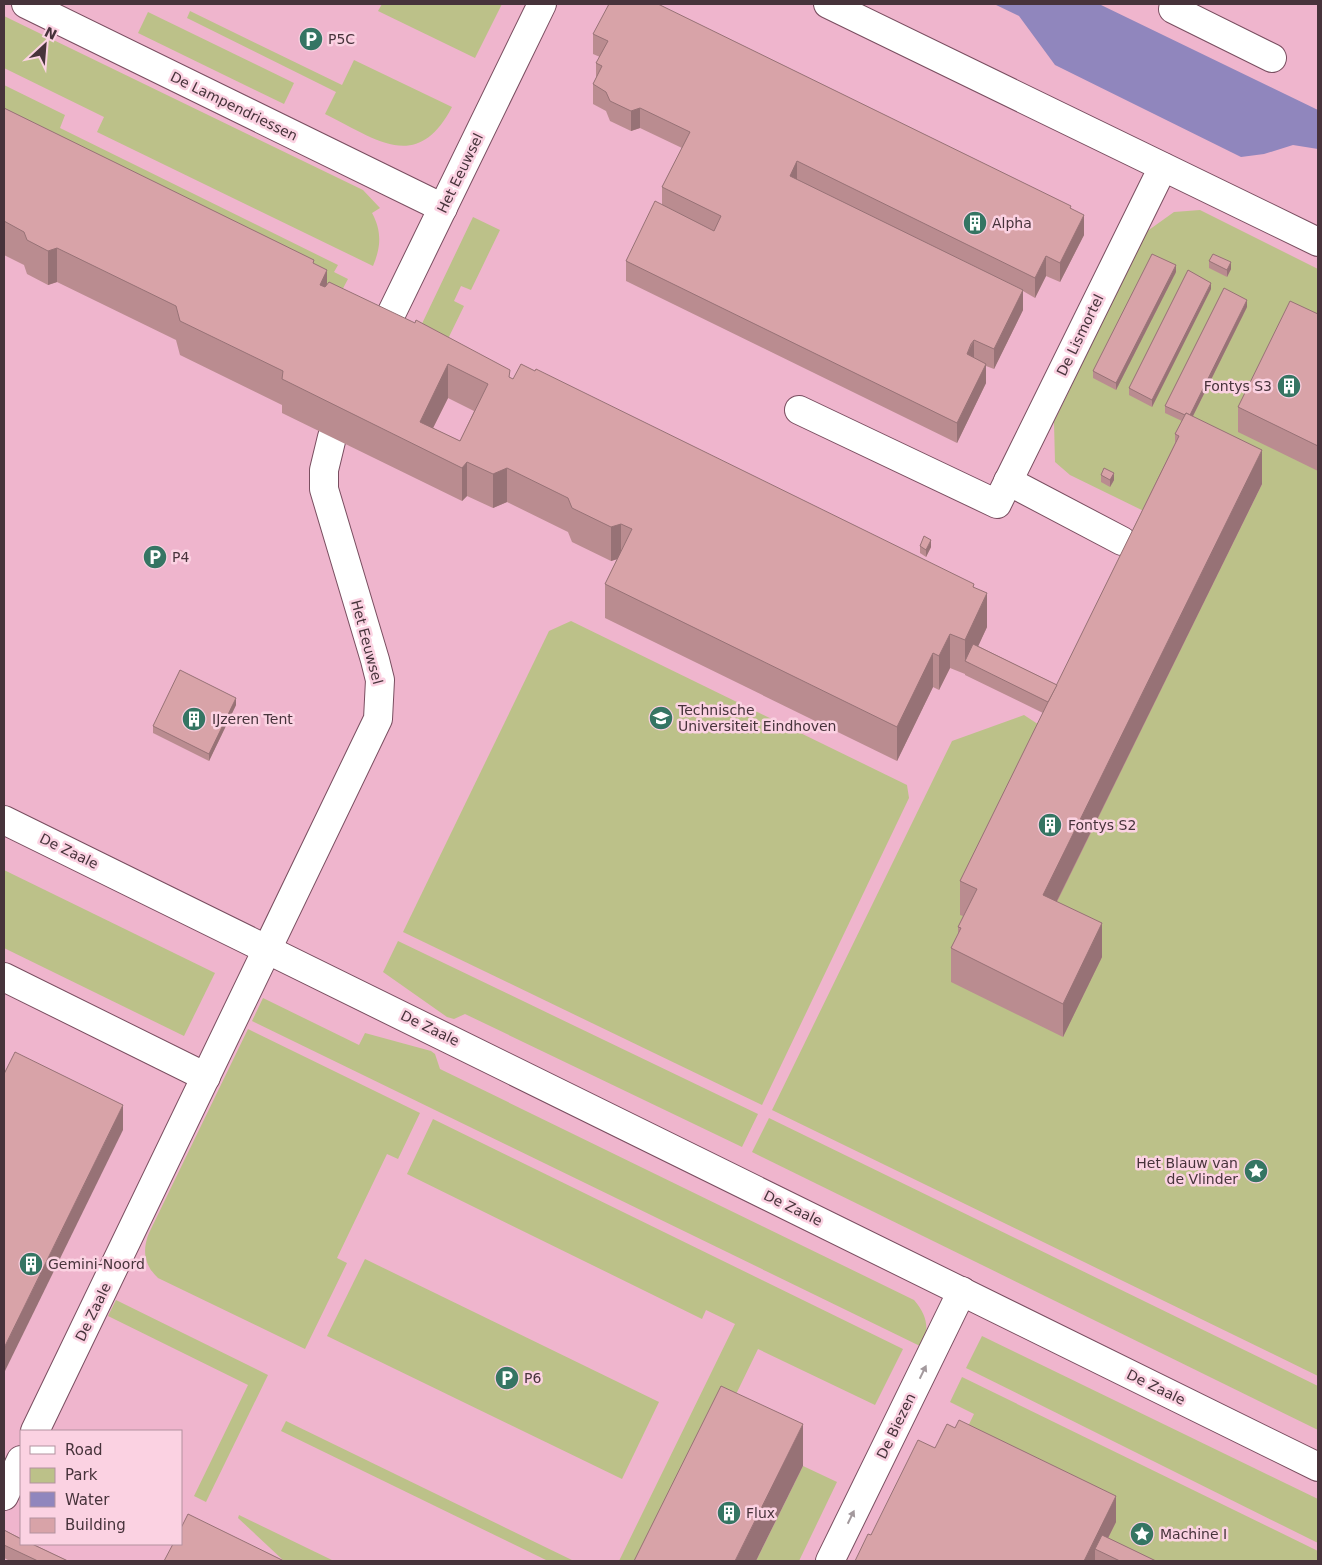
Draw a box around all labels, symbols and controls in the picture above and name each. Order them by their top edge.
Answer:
north arrow [20,20,70,70]
text: N [42,24,59,43]
parking icon: P5C [298,26,324,52]
place label: P5C [328,31,355,47]
street label: De Lampendriessen [168,68,300,144]
street label: Het Eeuwsel [434,131,486,215]
building icon: Alpha [962,210,988,236]
place label: Alpha [992,215,1032,231]
street label: De Lismortel [1053,292,1107,378]
building icon: Fontys S3 [1276,373,1302,399]
place label: Fontys S3 [1204,378,1272,394]
parking icon: P4 [142,544,168,570]
place label: P4 [172,549,189,565]
street label: Het Eeuwsel [348,598,386,686]
place label: Technische Universiteit Eindhoven [677,702,836,734]
school or university icon: Technische Universiteit Eindhoven [648,705,674,731]
building icon: IJzeren Tent [181,706,207,732]
place label: IJzeren Tent [212,711,293,727]
building icon: Fontys S2 [1037,812,1063,838]
place label: Fontys S2 [1068,817,1136,833]
street label: De Zaale [37,830,101,872]
street label: De Zaale [398,1007,462,1049]
place label: Het Blauw van de Vlinder [1136,1155,1238,1187]
place icon: Het Blauw van de Vlinder [1243,1158,1269,1184]
street label: De Zaale [761,1187,825,1229]
building icon: Gemini-Noord [18,1251,44,1277]
place label: Gemini-Noord [48,1256,145,1272]
street label: De Zaale [72,1280,114,1344]
one-way arrow [918,1364,927,1379]
parking icon: P6 [494,1365,520,1391]
street label: De Zaale [1124,1366,1188,1408]
place label: P6 [524,1370,541,1386]
street label: De Biezen [873,1391,919,1461]
legend [20,1430,182,1545]
text: Road [65,1441,103,1459]
text: Park [65,1466,98,1484]
text: Water [65,1491,110,1509]
building icon: Flux [716,1500,742,1526]
place label: Flux [746,1505,775,1521]
one-way arrow [847,1510,855,1525]
text: Building [65,1516,126,1534]
place icon: Machine I [1129,1521,1155,1547]
place label: Machine I [1160,1526,1227,1542]

